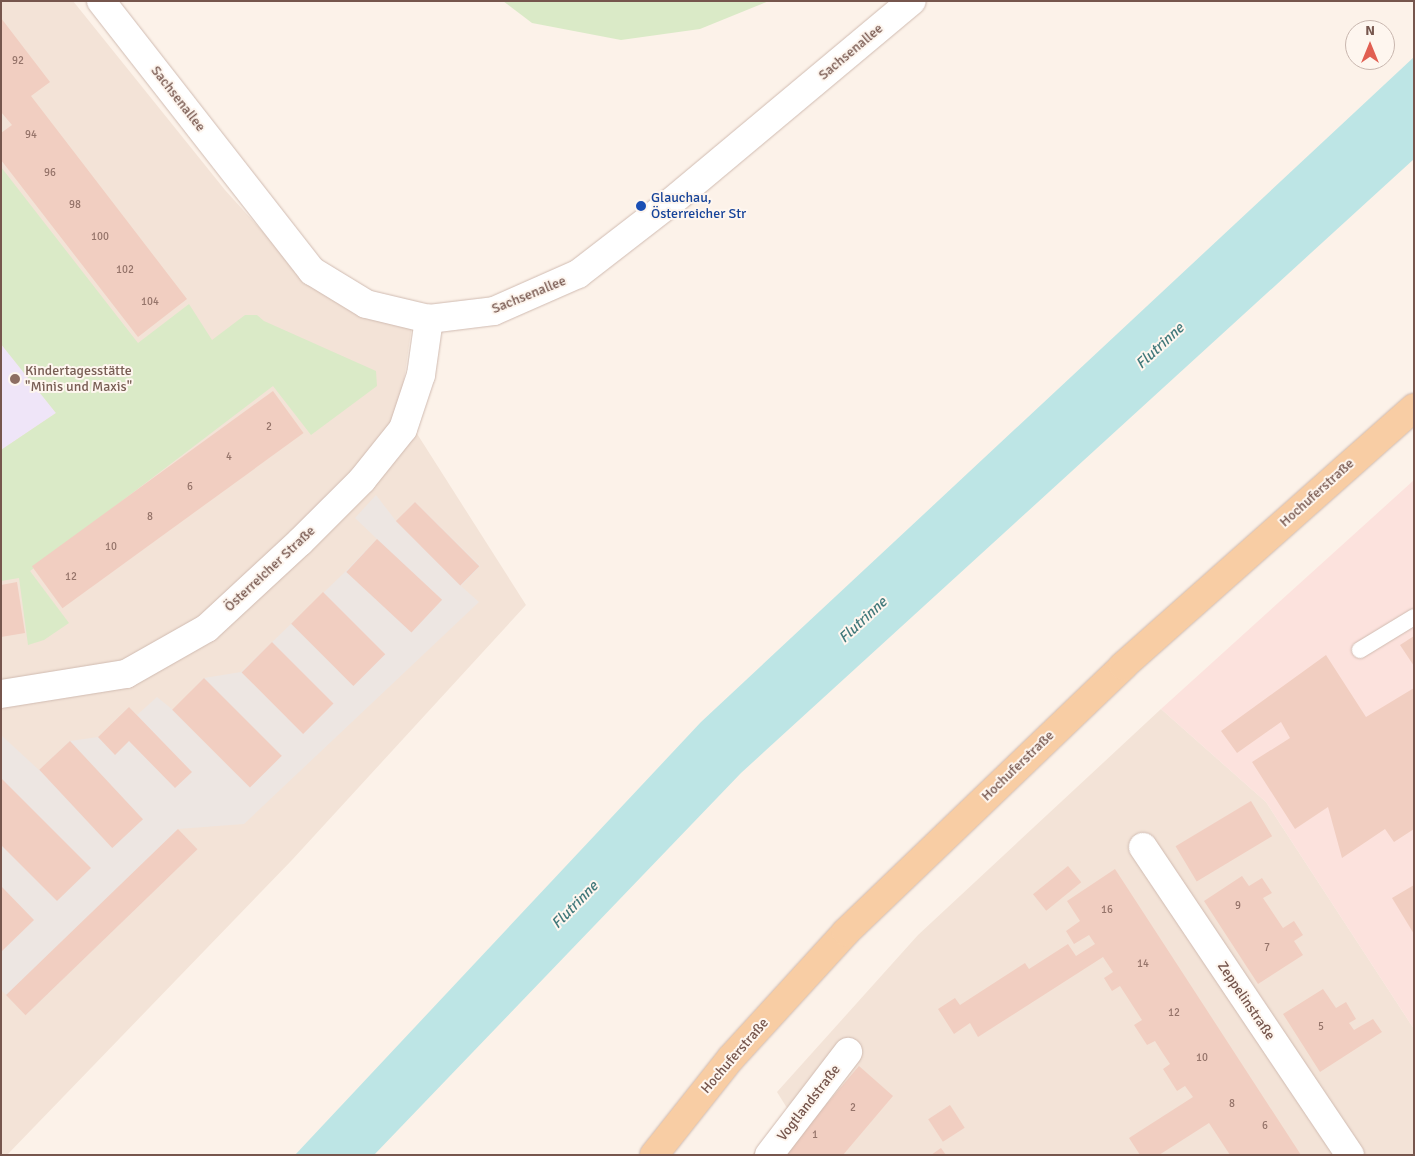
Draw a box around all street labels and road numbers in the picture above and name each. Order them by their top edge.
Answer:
street label: Sachsenallee [815,20,887,84]
street label: Sachsenallee [147,63,209,135]
street label: Sachsenallee [489,272,569,318]
street label: Hochuferstraße [1276,455,1358,531]
street label: Österreicher Straße [221,523,319,615]
street label: Hochuferstraße [978,727,1058,805]
street label: Zeppelinstraße [1214,959,1278,1043]
street label: Hochuferstraße [698,1015,772,1097]
street label: Vogtlandstraße [774,1062,844,1144]

